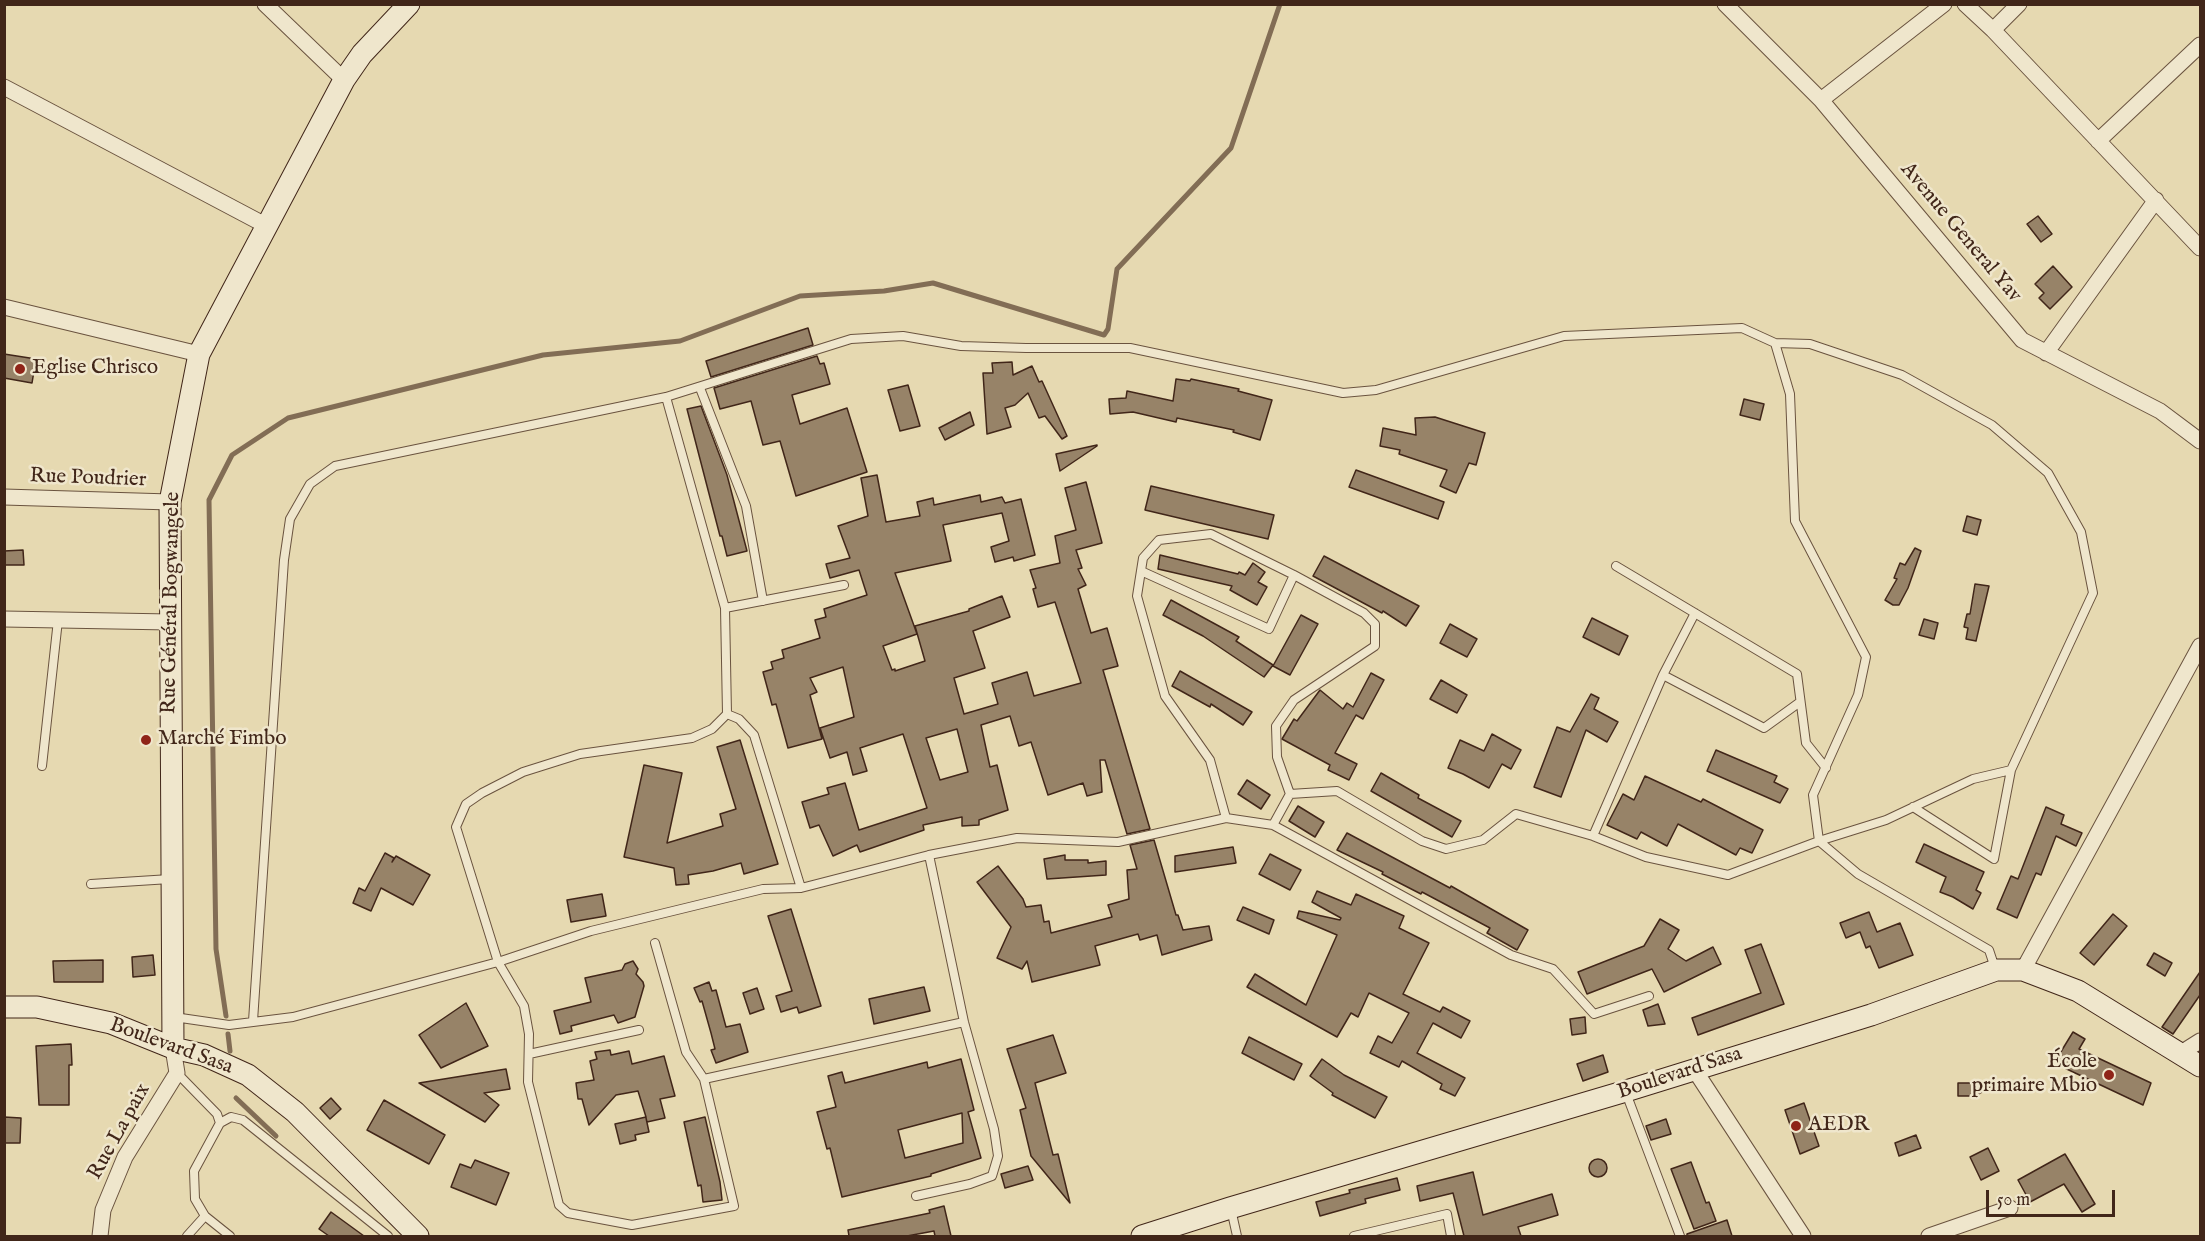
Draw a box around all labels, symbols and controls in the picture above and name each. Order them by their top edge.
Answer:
street label: Avenue General Yav [1894,158,2026,308]
place label: Eglise Chrisco [32,356,158,382]
marker: Eglise Chrisco [13,362,27,376]
street label: Rue Poudrier [29,464,147,494]
street label: Rue Général Bogwangele [157,492,187,714]
place label: Marché Fimbo [158,727,287,753]
marker: Marché Fimbo [139,733,153,747]
street label: Boulevard Sasa [106,1013,236,1081]
street label: Boulevard Sasa [1615,1042,1745,1106]
place label: École primaire Mbio [1972,1050,2097,1100]
marker: École primaire Mbio [2102,1068,2116,1082]
street label: Rue La paix [83,1080,157,1184]
place label: AEDR [1808,1113,1869,1139]
marker: AEDR [1789,1119,1803,1133]
scale bar [1989,1178,2118,1216]
text: 50 m [1997,1189,2030,1212]

